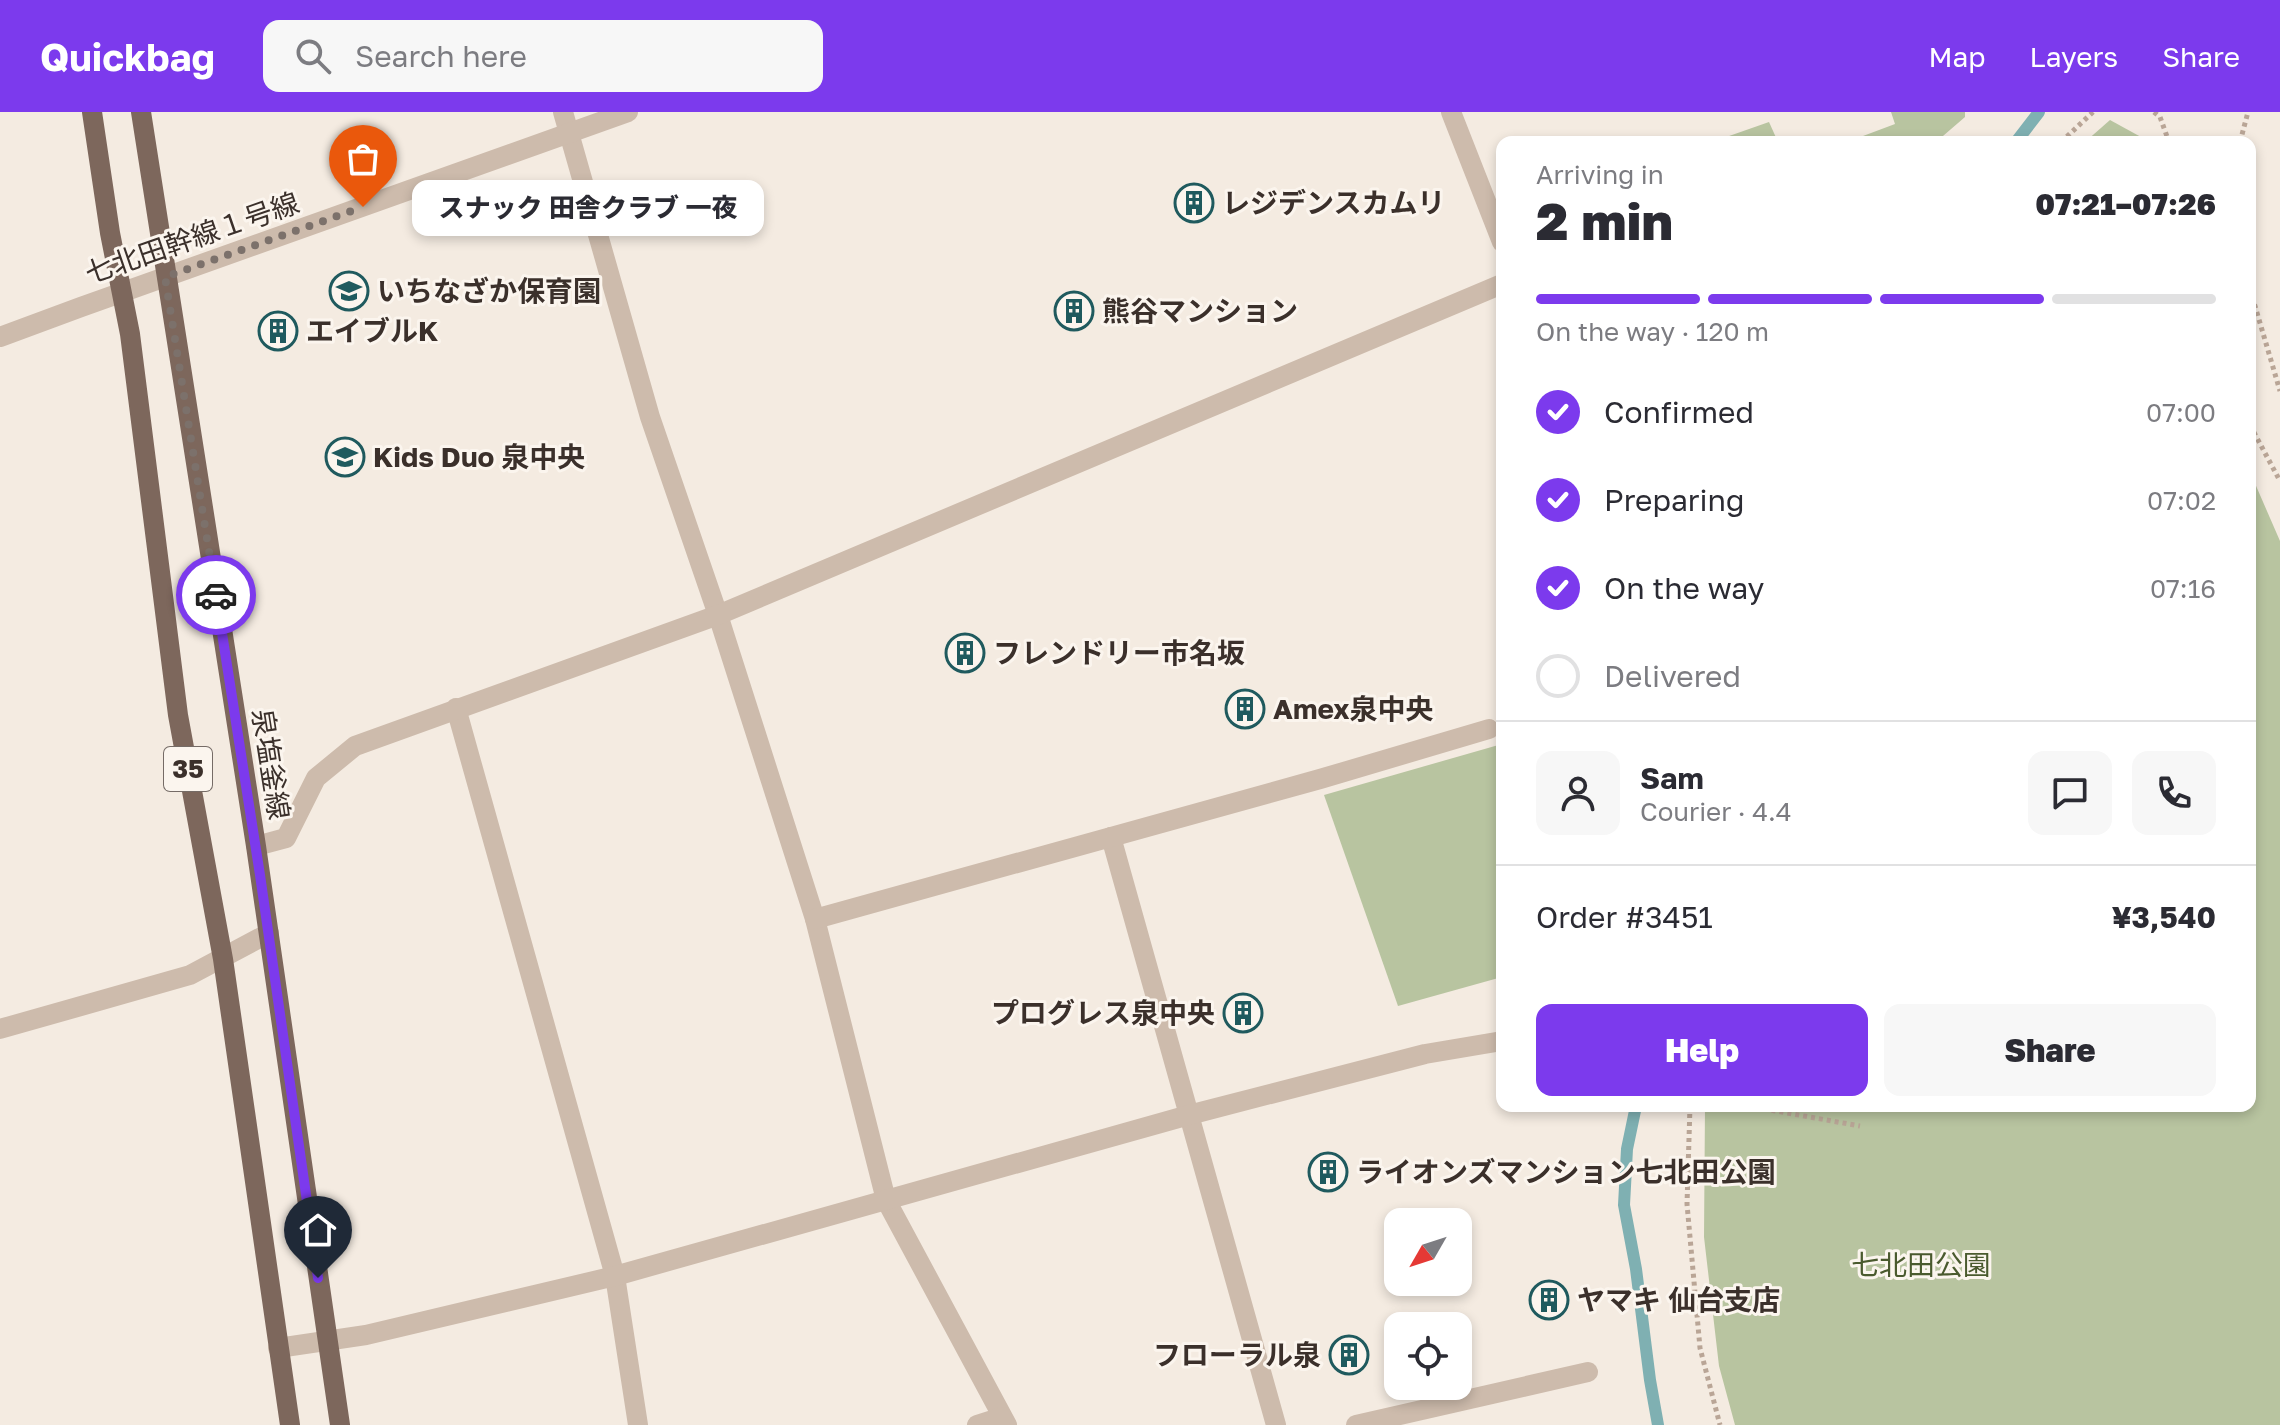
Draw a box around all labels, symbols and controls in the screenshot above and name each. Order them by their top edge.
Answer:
search box [263,20,823,92]
text: Quickbag [40,34,215,79]
icon: search [291,34,335,78]
text: Search here [355,38,527,74]
text: Map [1928,40,1986,73]
text: Layers [2030,40,2118,73]
text: Share [2162,40,2240,73]
pin [329,125,397,207]
icon: bag [341,137,385,181]
text: Arriving in [1536,159,1664,190]
callout: スナック 田舎クラブ 一夜 [411,179,763,235]
building icon: レジデンスカムリ [1173,182,1215,224]
street label: 七北田幹線１号線 [81,185,303,290]
place label: レジデンスカムリ [1222,186,1445,219]
text: 07:21–07:26 [2035,186,2216,222]
text: 2 min [1536,189,1673,251]
text: スナック 田舎クラブ 一夜 [438,192,738,223]
school or university icon: いちなざか保育園 [328,270,370,312]
place label: いちなざか保育園 [377,274,601,307]
building icon: 熊谷マンション [1053,290,1095,332]
place label: 熊谷マンション [1102,294,1298,327]
building icon: エイブルK [257,310,299,352]
place label: エイブルK [306,314,438,347]
text: On the way · 120 m [1536,316,1769,347]
icon: check [1536,390,1580,434]
text: Confirmed [1604,394,1754,430]
text: 07:00 [2146,397,2216,428]
school or university icon: Kids Duo 泉中央 [324,436,366,478]
place label: Kids Duo 泉中央 [373,440,585,473]
icon: check [1536,478,1580,522]
text: Preparing [1604,482,1745,518]
text: 07:02 [2147,485,2216,516]
courier [176,555,256,635]
icon: check [1536,566,1580,610]
text: On the way [1604,570,1764,606]
icon: car [194,573,238,617]
text: 07:16 [2150,573,2216,604]
building icon: フレンドリー市名坂 [944,632,986,674]
place label: フレンドリー市名坂 [993,636,1245,669]
text: Delivered [1604,658,1741,694]
building icon: Amex泉中央 [1224,688,1266,730]
place label: Amex泉中央 [1273,692,1434,725]
street label: 泉塩釜線 [246,706,297,822]
road number: 35 [164,747,212,791]
button: person [1536,751,1620,835]
button: chat [2028,751,2112,835]
button: phone [2132,751,2216,835]
text: Sam [1640,760,1704,796]
text: Courier · 4.4 [1640,796,1792,827]
text: Order #3451 [1536,899,1713,935]
text: ¥3,540 [2112,899,2216,935]
building icon: プログレス泉中央 [1222,992,1264,1034]
place label: プログレス泉中央 [991,996,1215,1029]
button: Help [1536,1004,1868,1096]
button: Share [1884,1004,2216,1096]
building icon: ライオンズマンション七北田公園 [1307,1151,1349,1193]
place label: ライオンズマンション七北田公園 [1356,1155,1775,1188]
pin [284,1196,352,1278]
icon: home [296,1208,340,1252]
north arrow [1384,1208,1472,1296]
map controls [1384,1208,1472,1400]
park label: 七北田公園 [1851,1248,1991,1281]
building icon: ヤマキ 仙台支店 [1528,1279,1570,1321]
place label: ヤマキ 仙台支店 [1577,1283,1780,1316]
button: locate [1384,1312,1472,1400]
building icon: フローラル泉 [1328,1334,1370,1376]
place label: フローラル泉 [1153,1338,1321,1371]

